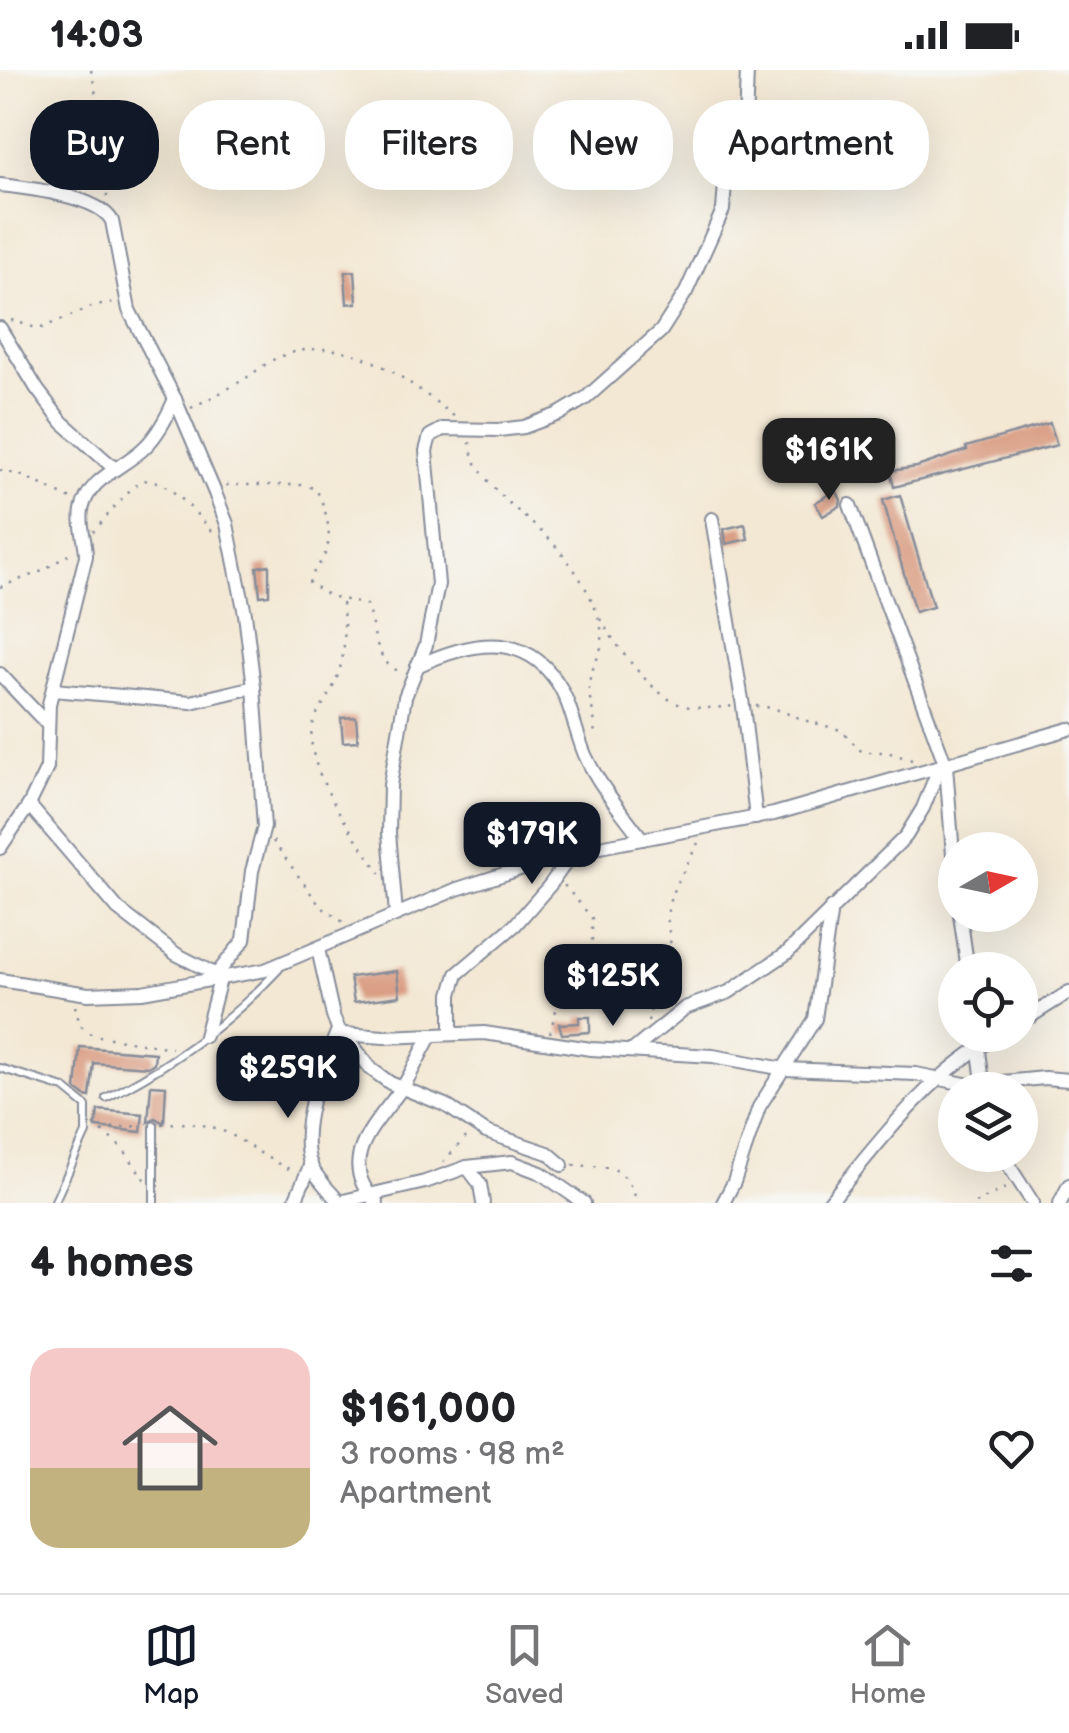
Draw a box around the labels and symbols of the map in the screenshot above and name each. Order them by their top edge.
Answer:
pin: $161K [759,418,899,503]
pin: $179K [462,802,602,887]
north arrow [938,832,1038,932]
pin: $125K [543,944,683,1029]
pin: $259K [218,1036,358,1121]

